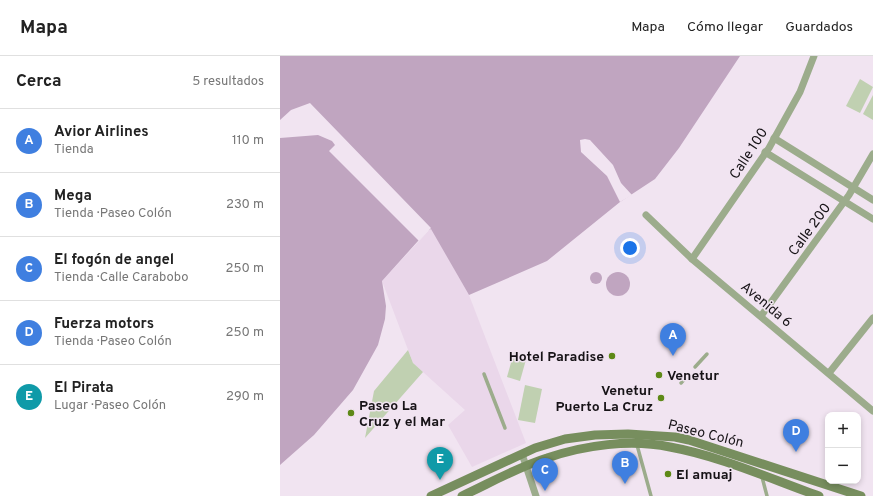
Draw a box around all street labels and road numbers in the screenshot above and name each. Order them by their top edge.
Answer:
street label: Calle 100 [726,125,772,183]
street label: Calle 200 [785,200,835,260]
street label: Avenida 6 [737,279,795,332]
street label: Paseo Colón [666,417,745,452]

